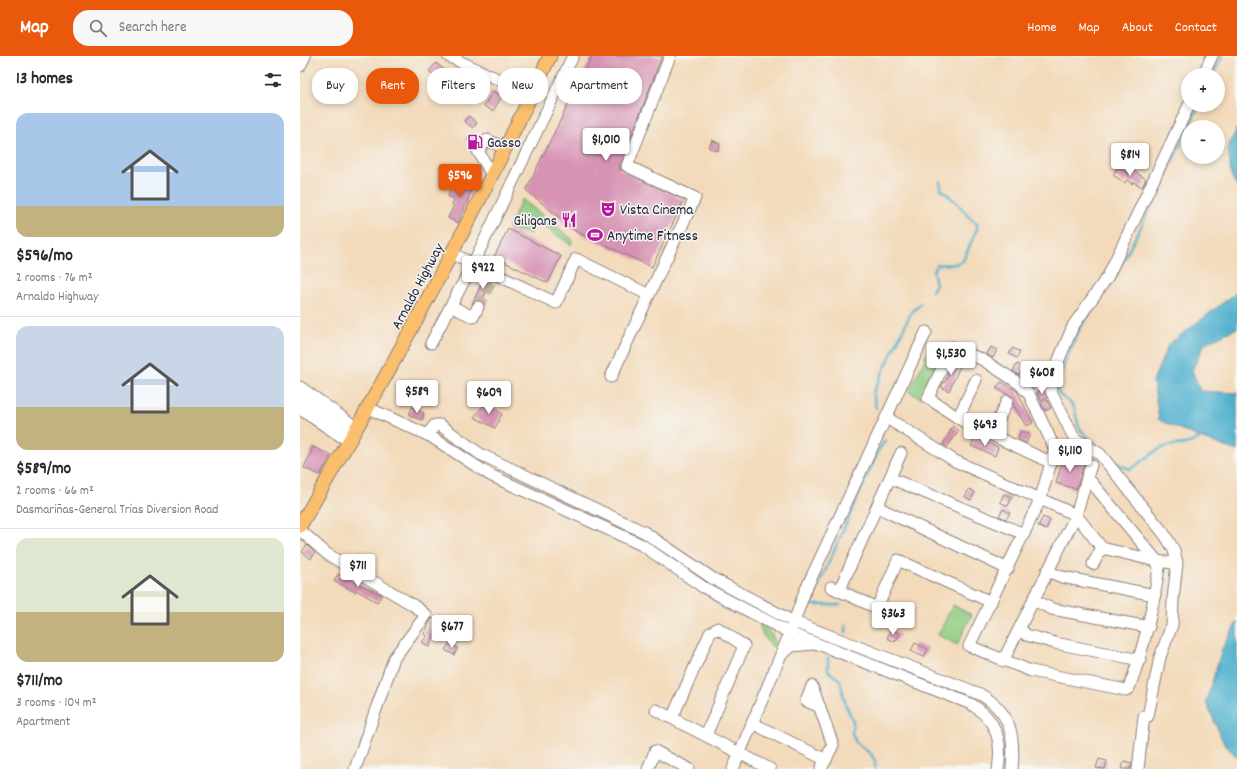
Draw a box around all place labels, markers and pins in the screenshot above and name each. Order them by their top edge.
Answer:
pin: $1,010 [573,128,639,162]
fuel station icon: Gasso [466,133,484,151]
place label: Gasso [487,133,521,155]
pin: $814 [1106,143,1154,177]
pin: $596 [436,164,484,198]
theatre icon: Vista Cinema [599,200,617,218]
place label: Vista Cinema [620,200,694,222]
place label: Giligans [514,211,557,233]
restaurant icon: Giligans [560,211,578,229]
sports icon: Anytime Fitness [586,226,604,244]
place label: Anytime Fitness [607,226,698,248]
pin: $922 [459,256,507,290]
pin: $1,530 [918,342,984,376]
pin: $608 [1018,361,1066,395]
pin: $589 [393,380,441,414]
pin: $609 [465,381,513,415]
pin: $693 [961,413,1009,447]
pin: $1,110 [1037,439,1103,473]
pin: $711 [334,554,382,588]
pin: $363 [869,602,917,636]
pin: $677 [428,615,476,649]

